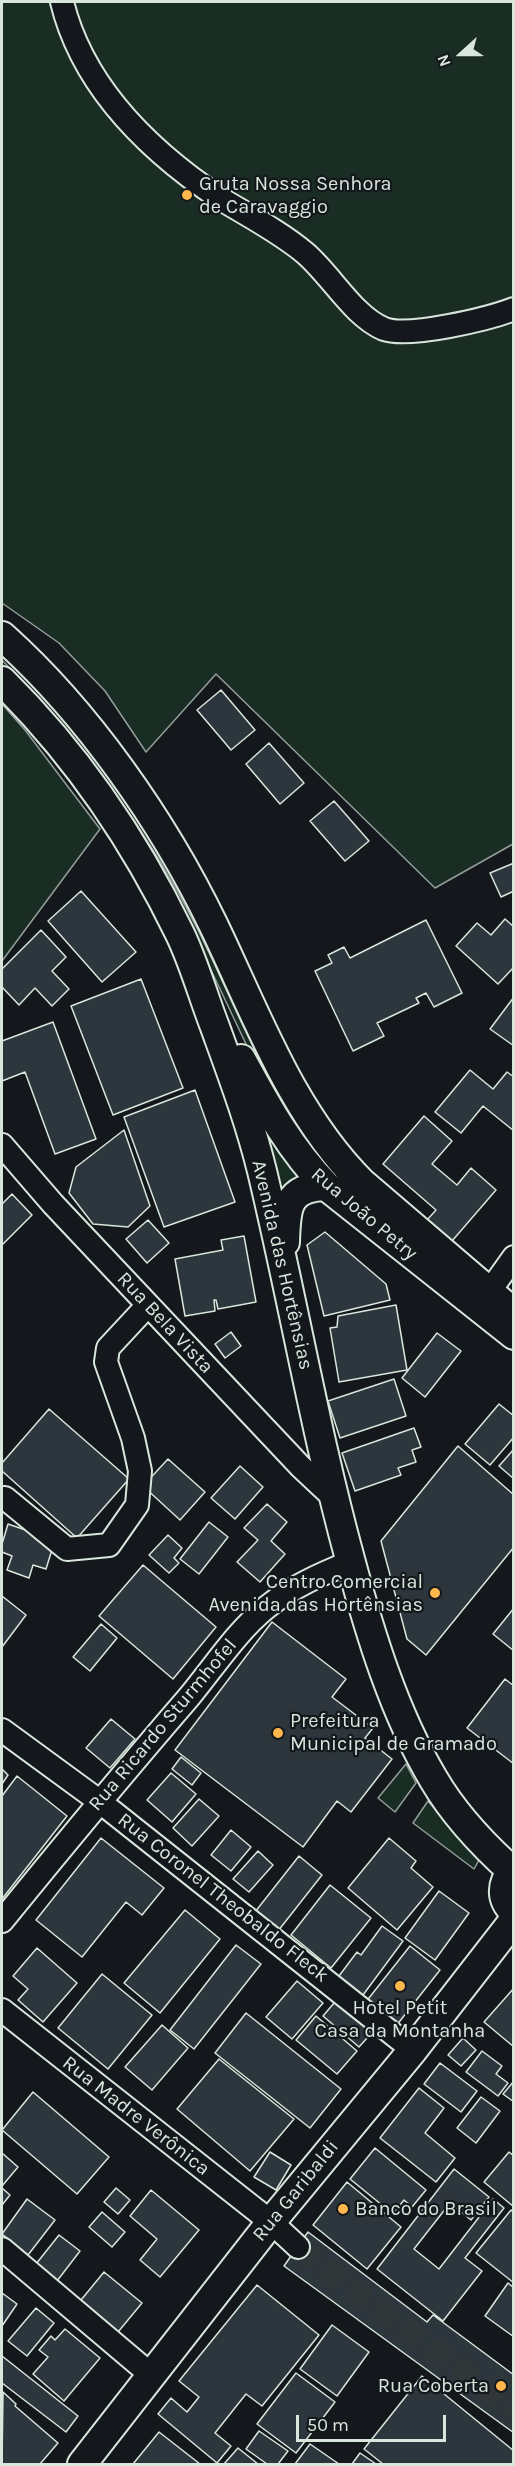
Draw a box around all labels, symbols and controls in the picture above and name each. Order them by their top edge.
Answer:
north arrow [431,24,491,84]
text: N [433,52,455,69]
place label: Gruta Nossa Senhora de Caravaggio [199,172,392,219]
marker: Gruta Nossa Senhora de Caravaggio [180,188,194,202]
street label: Avenida das Hortênsias [246,1158,318,1372]
street label: Rua João Petry [306,1163,422,1265]
street label: Rua Bela Vista [112,1267,218,1379]
place label: Centro Comercial Avenida das Hortênsias [208,1570,423,1617]
marker: Centro Comercial Avenida das Hortênsias [428,1586,442,1600]
street label: Rua Ricardo Sturmhofel [84,1634,242,1816]
place label: Prefeitura Municipal de Gramado [290,1709,497,1756]
marker: Prefeitura Municipal de Gramado [271,1726,285,1740]
street label: Rua Coronel Theobaldo Fleck [113,1808,333,1988]
marker: Hotel Petit Casa da Montanha [393,1979,407,1993]
place label: Hotel Petit Casa da Montanha [315,1996,485,2043]
street label: Rua Madre Verônica [57,2051,215,2181]
street label: Rua Garibaldi [248,2135,344,2247]
place label: Banco do Brasil [355,2197,497,2221]
marker: Banco do Brasil [336,2202,350,2216]
place label: Rua Coberta [378,2374,489,2398]
marker: Rua Coberta [494,2379,508,2393]
scale bar [299,2403,449,2441]
text: 50 m [307,2414,349,2436]

